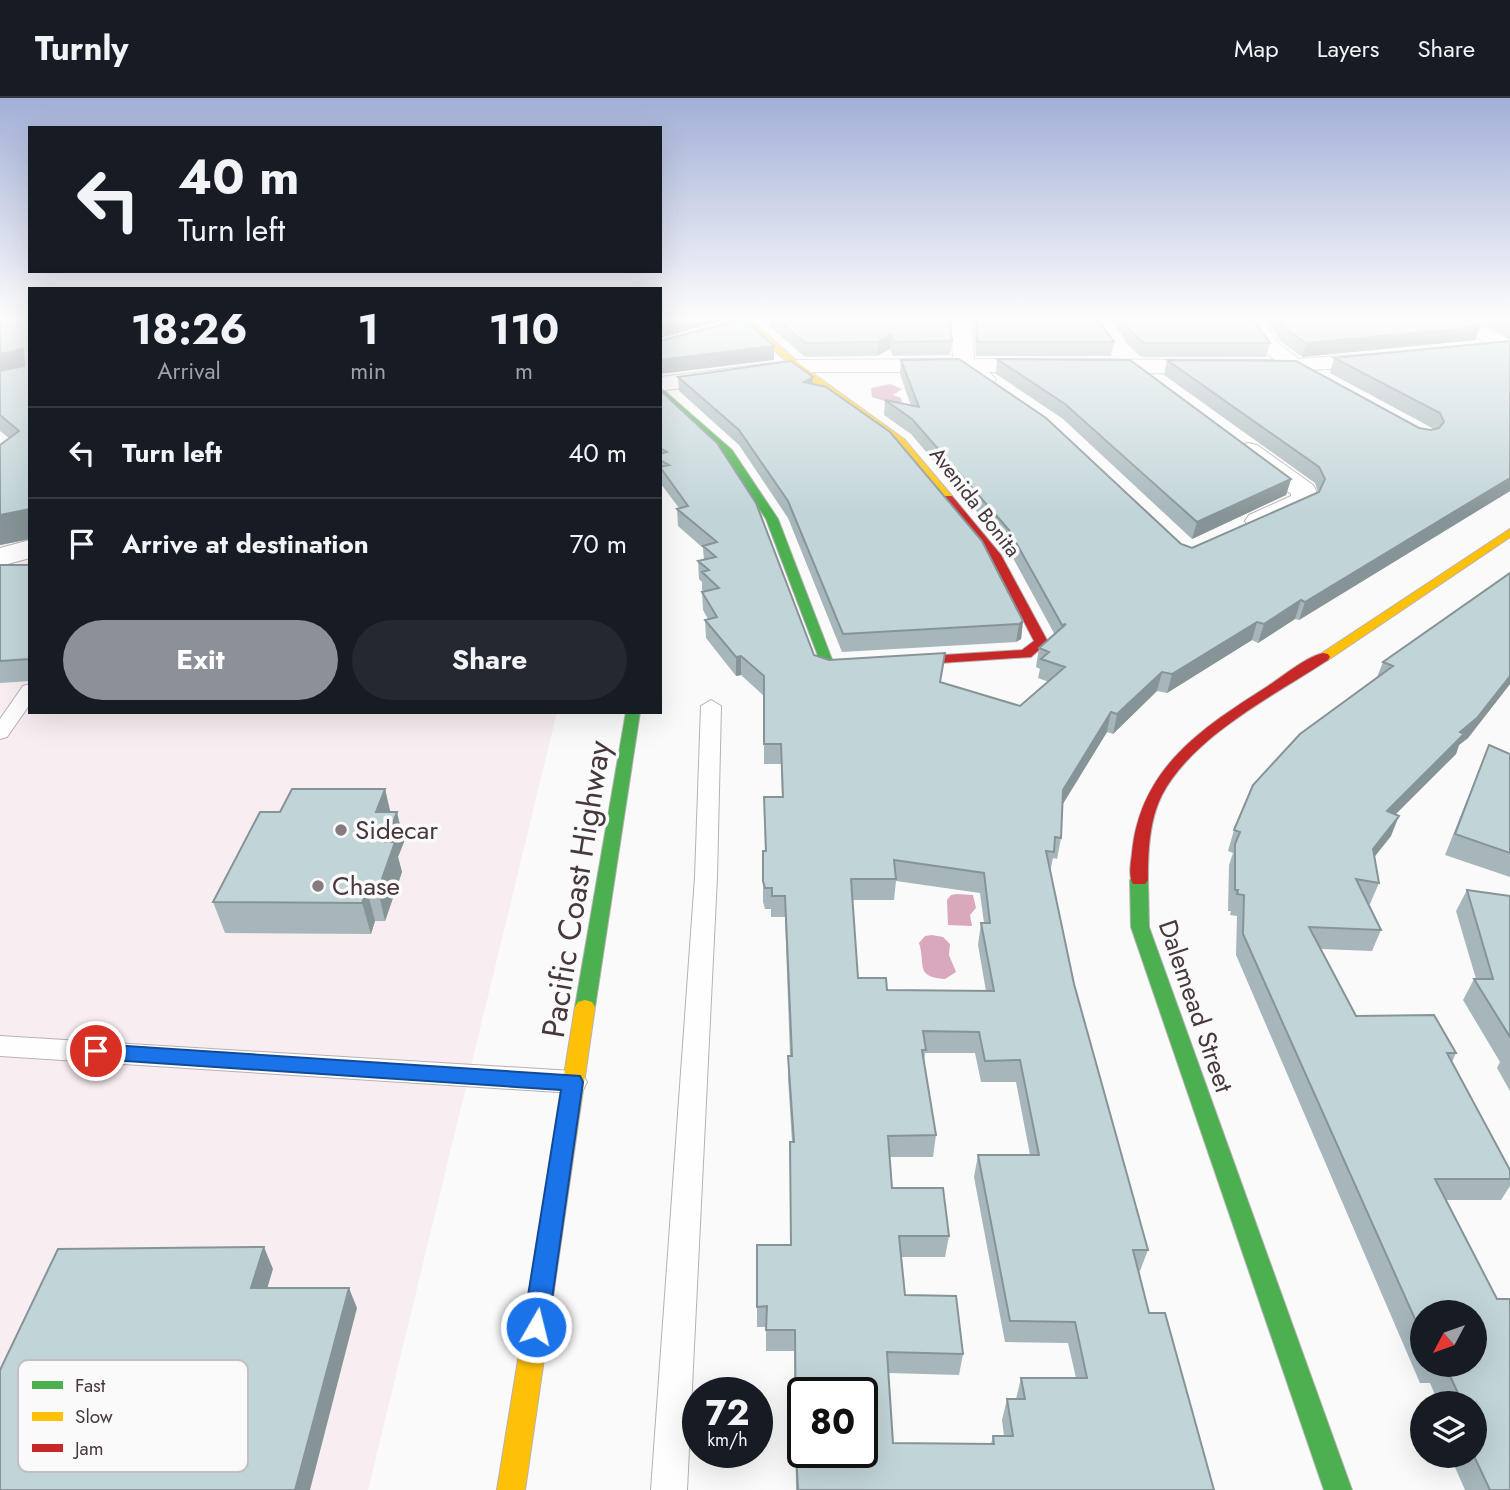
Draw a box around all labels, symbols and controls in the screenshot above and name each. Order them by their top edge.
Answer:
text: Turnly [35,25,129,72]
text: Map [1234,31,1279,66]
text: Layers [1317,31,1379,66]
text: Share [1417,31,1475,66]
text: 40 m [178,142,300,212]
icon: left [63,154,154,245]
text: Turn left [178,207,285,253]
text: 18:26 [131,299,248,360]
text: 1 [357,299,379,360]
text: 110 [489,299,559,360]
text: Arrival [157,354,221,388]
text: min [350,354,386,388]
text: m [515,354,533,388]
icon: left [63,434,101,472]
text: Turn left [122,434,222,472]
text: 40 m [568,434,627,472]
street label: Avenida Bonita [922,441,1028,563]
icon: arrive [63,525,101,563]
text: Arrive at destination [122,525,369,563]
text: 70 m [570,525,627,563]
button: Exit [63,620,338,700]
button: Share [352,620,627,700]
street label: Pacific Coast Highway [530,736,622,1041]
place label: Sidecar [355,811,438,849]
marker: Sidecar [333,822,349,838]
place label: Chase [332,867,400,905]
marker: Chase [310,878,326,894]
street label: Dalemead Street [1149,915,1244,1098]
pin [66,1021,126,1081]
icon: arrive [77,1032,115,1070]
position arrow [499,1290,573,1364]
north arrow [1410,1300,1488,1377]
map controls [1410,1300,1487,1468]
legend [18,1360,248,1472]
text: Fast [75,1372,106,1399]
speed limit sign: 80 [787,1377,878,1468]
text: 72 [705,1388,750,1438]
button: layers [1410,1391,1487,1468]
text: Slow [75,1403,113,1430]
text: km/h [707,1427,748,1453]
text: Jam [72,1435,104,1462]

